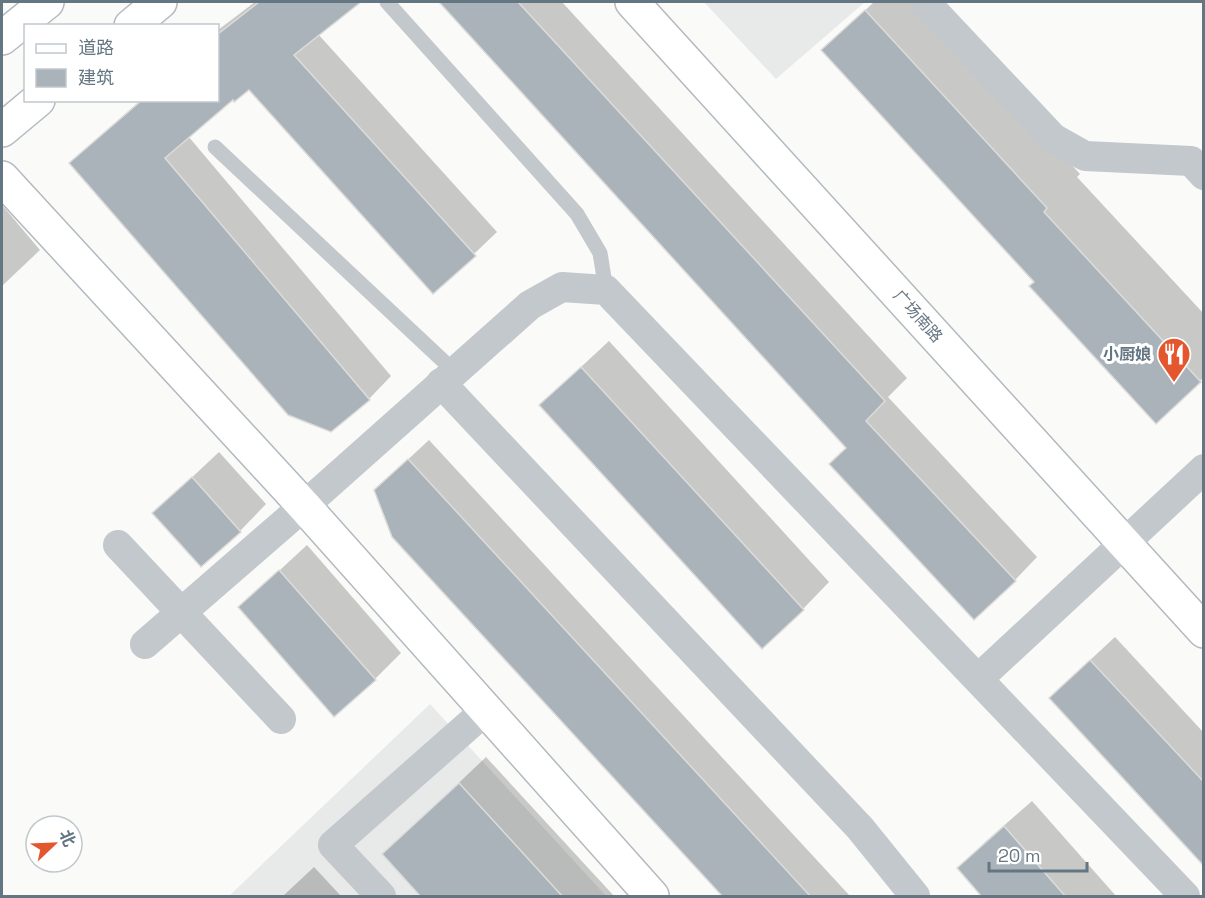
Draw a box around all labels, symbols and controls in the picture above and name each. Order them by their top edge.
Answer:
legend [24,24,219,102]
text: 道路 [78,36,114,59]
text: 建筑 [78,66,114,89]
street label: 广场南路 [889,285,947,347]
restaurant icon: 小厨娘 [1156,336,1192,383]
place label: 小厨娘 [1103,344,1151,365]
north arrow [24,814,84,874]
text: 北 [55,827,80,850]
scale bar [989,835,1086,873]
text: 20 m [998,844,1041,867]

